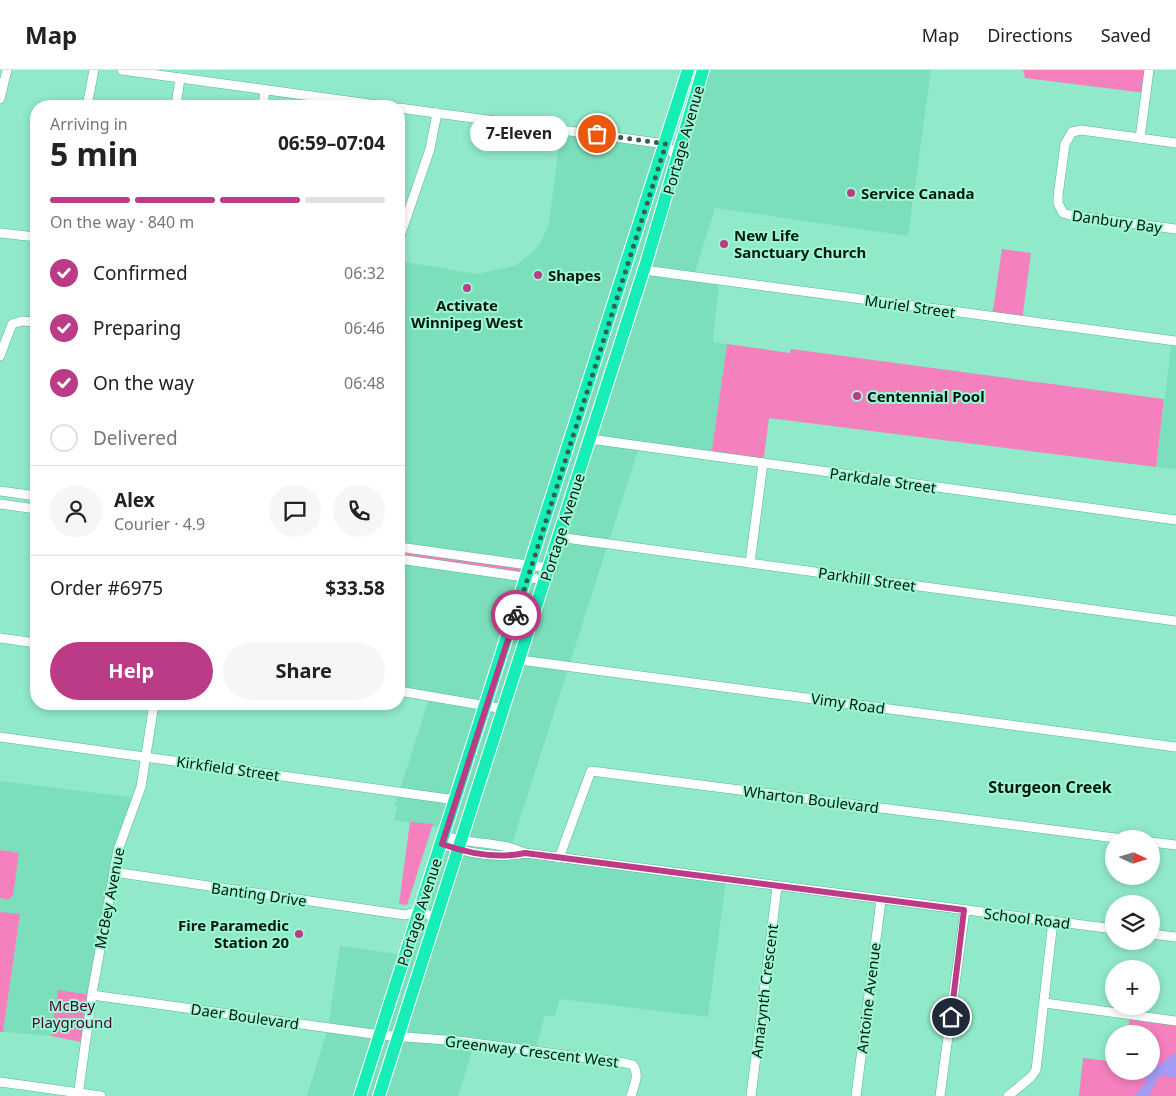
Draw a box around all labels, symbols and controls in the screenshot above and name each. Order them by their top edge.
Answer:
text: Map [25,18,77,51]
text: Map [922,23,959,47]
text: Directions [987,23,1073,47]
text: Saved [1101,23,1151,47]
street label: Portage Avenue [658,83,708,197]
text: Arriving in [50,113,128,135]
pin [576,113,618,155]
callout: 7-Eleven [470,116,567,152]
icon: bag [583,120,611,148]
text: 7-Eleven [486,122,552,144]
text: 06:59–07:04 [278,130,385,156]
text: 5 min [50,132,138,175]
place label: Service Canada [861,183,974,203]
marker: Service Canada [845,187,857,199]
street label: Danbury Bay [1071,205,1164,237]
text: On the way · 840 m [50,211,194,233]
place label: New Life Sanctuary Church [734,225,866,262]
marker: New Life Sanctuary Church [718,238,730,250]
icon: check [50,259,78,287]
text: Confirmed [93,260,188,286]
text: 06:32 [344,262,385,284]
place label: Shapes [548,265,601,285]
marker: Shapes [532,269,544,281]
marker: Activate Winnipeg West [461,282,473,294]
street label: Muriel Street [864,290,957,322]
place label: Activate Winnipeg West [411,295,523,332]
icon: check [50,314,78,342]
text: Preparing [93,315,181,341]
text: 06:46 [344,317,385,339]
icon: check [50,369,78,397]
text: On the way [93,370,194,396]
text: 06:48 [344,372,385,394]
place label: Centennial Pool [867,386,985,406]
marker: Centennial Pool [851,390,863,402]
text: Delivered [93,425,178,451]
street label: Parkdale Street [828,463,938,497]
street label: Portage Avenue [535,470,589,584]
button: person [50,485,102,537]
button: chat [269,485,321,537]
button: phone [333,485,385,537]
text: Alex [114,487,155,513]
text: Courier · 4.9 [114,513,205,535]
street label: Parkhill Street [817,562,918,596]
text: Order #6975 [50,575,163,601]
text: $33.58 [325,575,385,601]
courier [491,590,541,640]
icon: bike [502,601,530,629]
button: Help [50,642,213,700]
button: Share [223,642,385,700]
street label: Vimy Road [810,688,886,718]
street label: Kirkfield Street [175,751,281,785]
district label: Sturgeon Creek [988,776,1112,798]
street label: Wharton Boulevard [742,781,880,817]
north arrow [1105,830,1160,885]
map controls [1105,830,1160,1080]
street label: McBey Avenue [89,846,129,950]
street label: Portage Avenue [392,855,446,969]
street label: Banting Drive [210,877,308,911]
button: layers [1105,895,1160,950]
street label: School Road [983,903,1071,933]
place label: Fire Paramedic Station 20 [178,915,289,952]
street label: Amarynth Crescent [746,922,782,1059]
marker: Fire Paramedic Station 20 [293,928,305,940]
street label: Antoine Avenue [851,941,885,1055]
button: + [1105,960,1160,1015]
park label: McBey Playground [32,995,112,1032]
pin [930,996,972,1038]
street label: Daer Boulevard [190,998,300,1034]
icon: home [937,1003,965,1031]
button: − [1105,1025,1160,1080]
street label: Greenway Crescent West [444,1030,621,1072]

